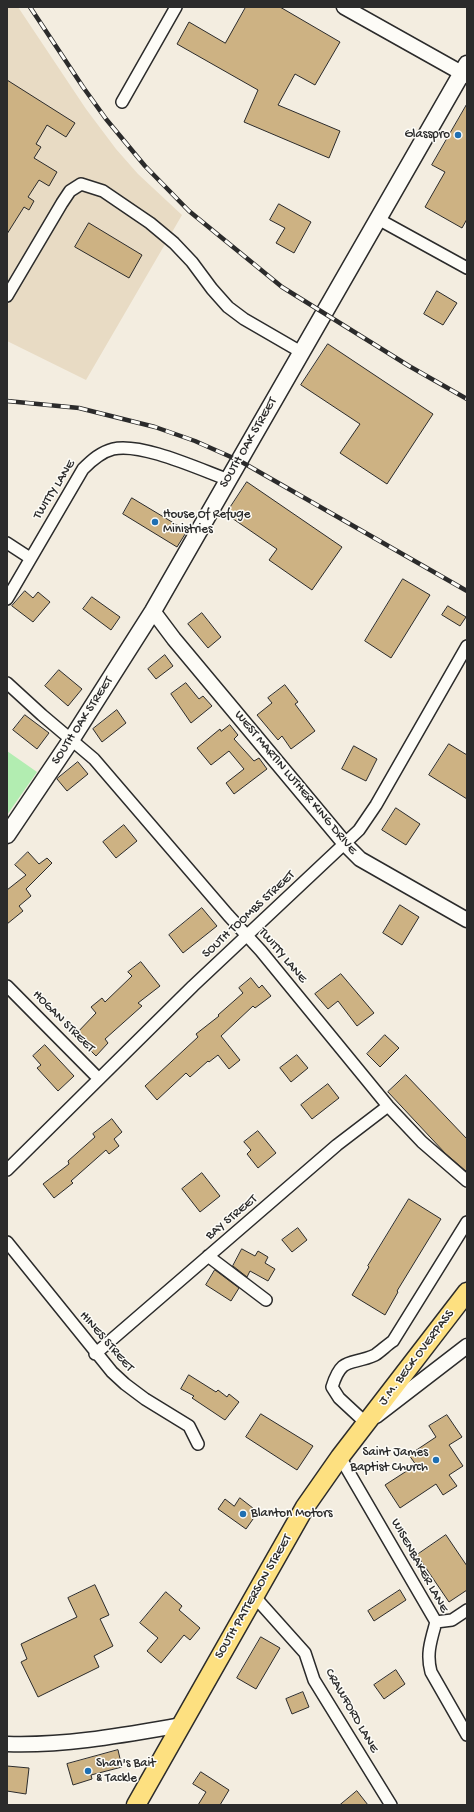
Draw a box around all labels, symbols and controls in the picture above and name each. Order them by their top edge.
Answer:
place label: Glasspro [404,127,450,143]
marker: Glasspro [453,130,463,140]
street label: SOUTH OAK STREET [217,395,281,491]
street label: TWITTY LANE [31,457,79,523]
place label: House Of Refuge Ministries [163,507,250,538]
marker: House Of Refuge Ministries [150,517,160,527]
street label: SOUTH OAK STREET [49,674,117,768]
street label: WEST MARTIN LUTHER KING DRIVE [230,708,360,858]
street label: SOUTH TOOMBS STREET [199,868,299,962]
street label: TWITTY LANE [254,925,310,987]
street label: HOGAN STREET [29,988,97,1056]
street label: BAY STREET [203,1192,261,1244]
street label: J.M. BECK OVERPASS [376,1307,458,1409]
street label: HINES STREET [75,1308,137,1376]
place label: Saint James Baptist Church [350,1445,428,1476]
marker: Saint James Baptist Church [431,1455,441,1465]
place label: Blanton Motors [251,1506,332,1522]
marker: Blanton Motors [238,1509,248,1519]
street label: WISENBAKER LANE [387,1516,451,1616]
street label: SOUTH PATTERSON STREET [212,1532,296,1662]
street label: CRAWFORD LANE [321,1666,381,1756]
place label: Shan's Bait & Tackle [96,1756,156,1787]
marker: Shan's Bait & Tackle [83,1766,93,1776]

